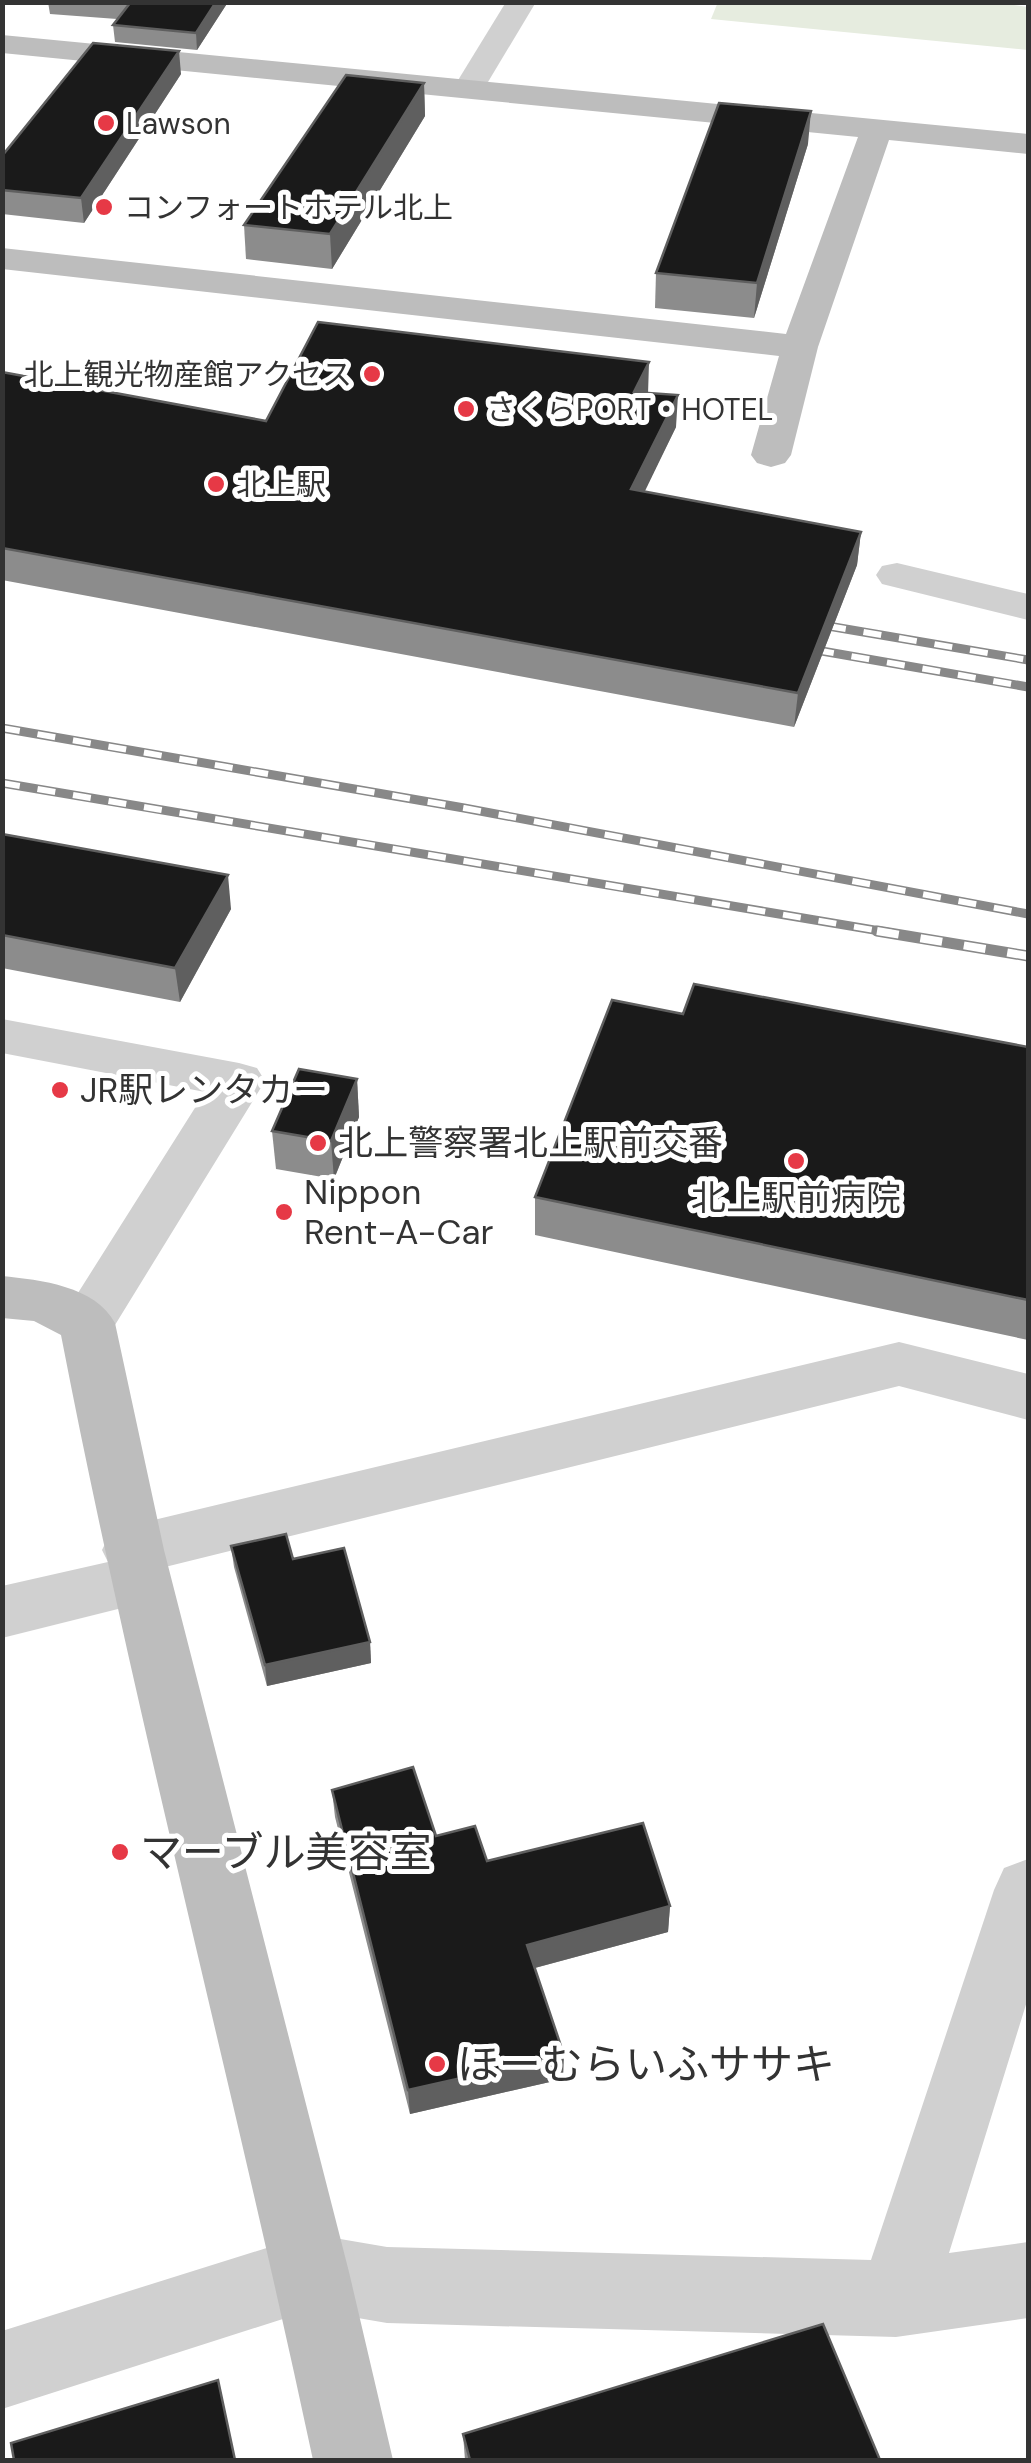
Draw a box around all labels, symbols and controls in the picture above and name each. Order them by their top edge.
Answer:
place label: Lawson [126,104,231,143]
marker: Lawson [95,112,117,134]
place label: コンフォートホテル北上 [124,188,453,227]
marker: コンフォートホテル北上 [93,196,115,218]
place label: 北上観光物産館アクセス [24,355,352,394]
marker: 北上観光物産館アクセス [361,363,383,385]
place label: さくらPORT・HOTEL [486,390,773,429]
marker: さくらPORT・HOTEL [455,398,477,420]
place label: 北上駅 [236,465,326,504]
marker: 北上駅 [205,473,227,495]
place label: JR駅レンタカー [80,1067,328,1113]
marker: JR駅レンタカー [49,1079,71,1101]
place label: 北上警察署北上駅前交番 [338,1120,723,1166]
marker: 北上警察署北上駅前交番 [307,1132,329,1154]
marker: 北上駅前病院 [785,1150,807,1172]
place label: Nippon Rent-A-Car [304,1169,494,1255]
place label: 北上駅前病院 [691,1175,901,1221]
marker: Nippon Rent-A-Car [273,1201,295,1223]
place label: マーブル美容室 [140,1825,431,1880]
marker: マーブル美容室 [109,1841,131,1863]
place label: ほーむらいふササキ [457,2037,835,2092]
marker: ほーむらいふササキ [426,2053,448,2075]

